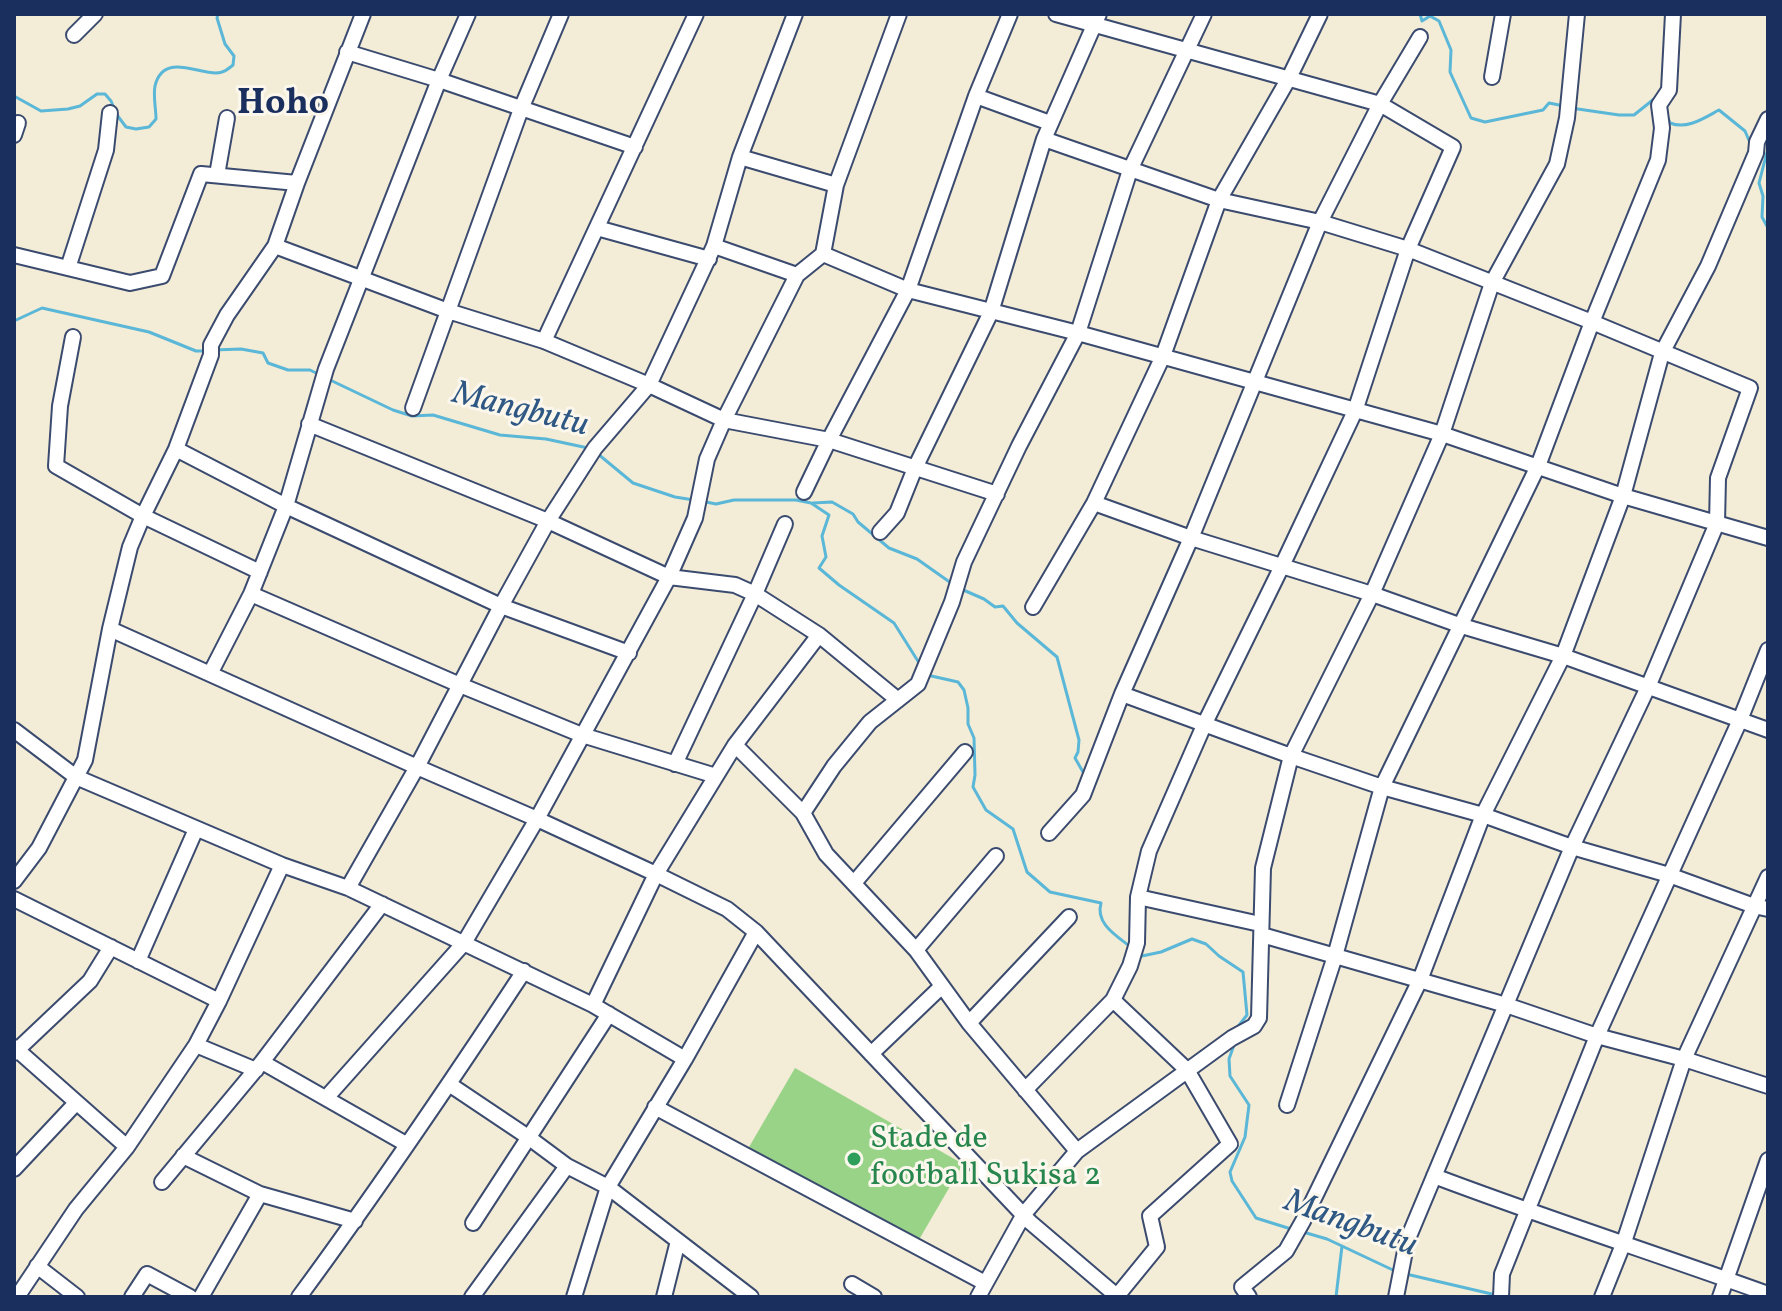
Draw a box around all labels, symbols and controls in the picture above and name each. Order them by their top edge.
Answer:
district label: Hoho [237,84,329,128]
water label: Mangbutu [448,375,592,449]
place label: Stade de football Sukisa 2 [870,1122,1101,1197]
marker: Stade de football Sukisa 2 [845,1150,863,1168]
water label: Mangbutu [1278,1183,1422,1269]

